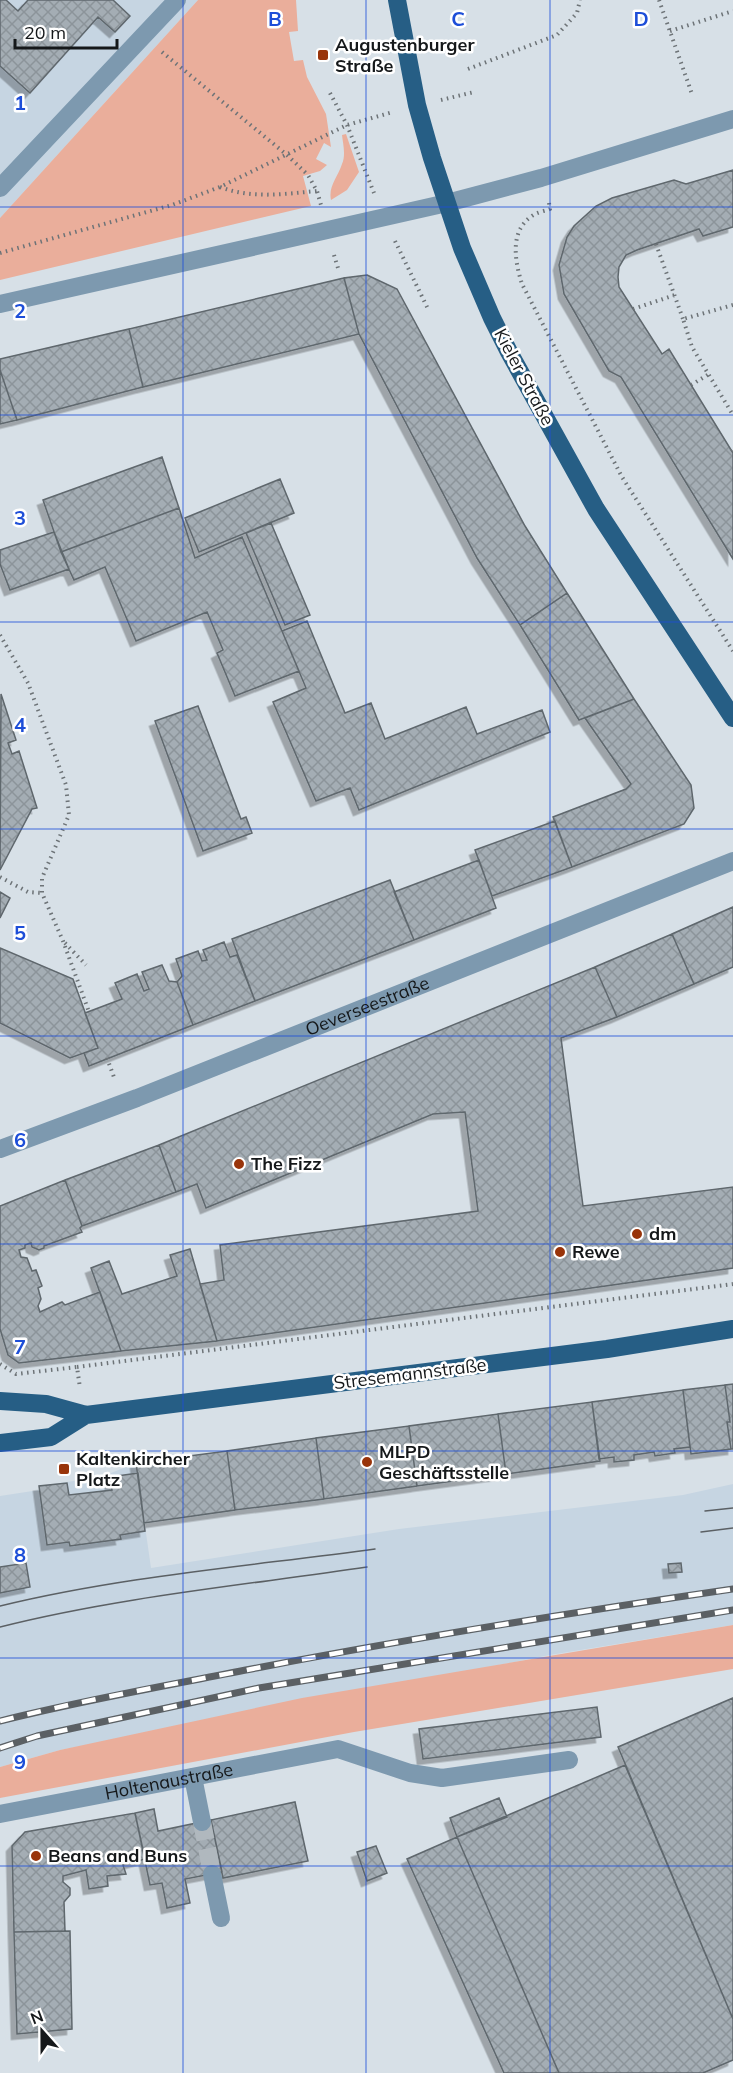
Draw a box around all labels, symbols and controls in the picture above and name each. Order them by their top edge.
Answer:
text: B [268,6,282,31]
text: C [451,6,465,31]
text: D [633,6,649,31]
scale bar [15,12,117,50]
text: 20 m [24,21,66,44]
place label: Augustenburger Straße [335,33,475,77]
marker: Augustenburger Straße [316,48,330,62]
text: 1 [14,90,26,115]
text: 2 [14,298,26,323]
street label: Kieler Straße [489,324,560,429]
text: 3 [14,505,26,530]
text: 4 [14,712,26,737]
text: 5 [14,920,26,945]
street label: Oeverseestraße [302,971,432,1041]
text: 6 [14,1127,26,1152]
place label: The Fizz [251,1152,322,1175]
marker: The Fizz [232,1157,246,1171]
place label: dm [649,1222,676,1245]
marker: dm [630,1227,644,1241]
place label: Rewe [572,1240,620,1263]
marker: Rewe [553,1245,567,1259]
text: 7 [14,1334,26,1359]
street label: Stresemannstraße [332,1353,488,1394]
place label: MLPD Geschäftsstelle [379,1440,509,1484]
place label: Kaltenkircher Platz [76,1447,191,1491]
marker: MLPD Geschäftsstelle [360,1455,374,1469]
marker: Kaltenkircher Platz [57,1462,71,1476]
text: 8 [14,1542,26,1567]
text: 9 [14,1749,26,1774]
street label: Holtenaustraße [103,1757,235,1805]
place label: Beans and Buns [48,1844,187,1867]
marker: Beans and Buns [29,1849,43,1863]
north arrow [12,2001,72,2061]
text: N [27,2005,46,2028]

